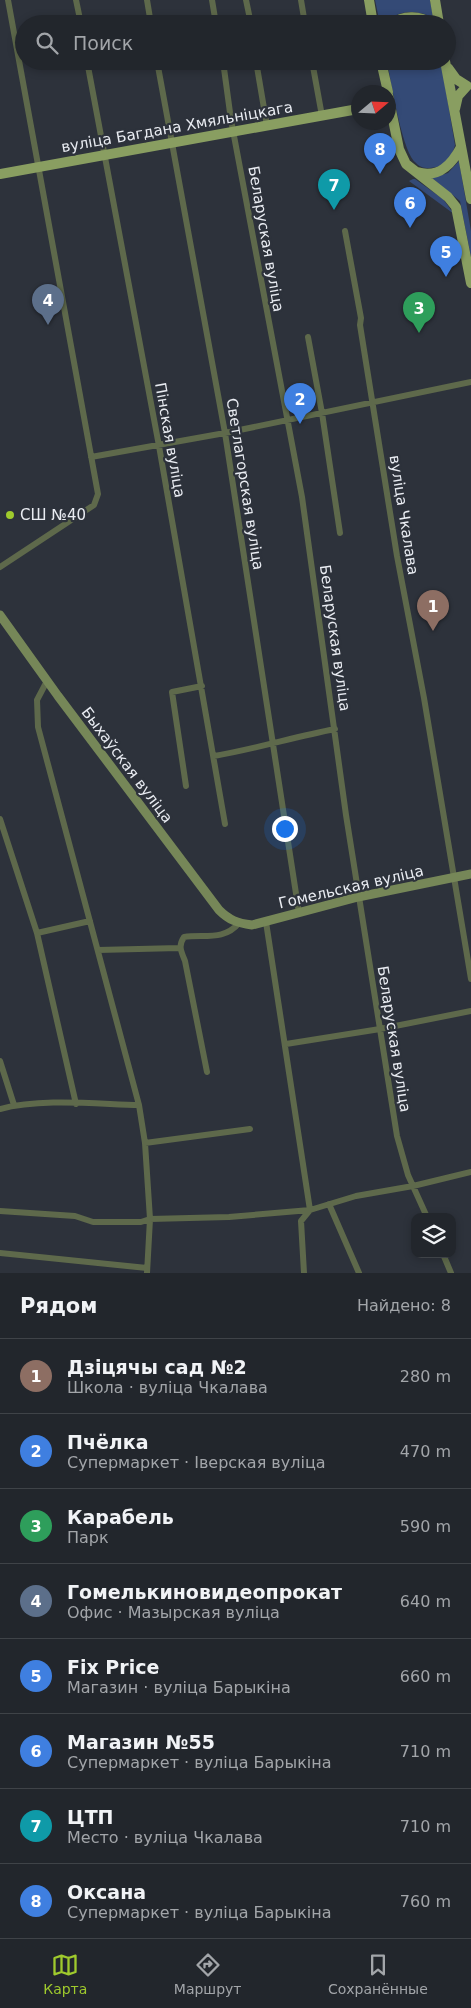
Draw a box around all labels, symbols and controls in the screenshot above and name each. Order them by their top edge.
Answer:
search box [15,15,456,70]
icon: search [33,29,61,57]
text: Поиск [73,32,133,54]
north arrow [351,85,396,130]
street label: вуліца Багдана Хмяльніцкага [60,98,294,156]
pin: 8 [364,133,396,174]
street label: Беларуская вуліца [244,165,288,313]
pin: 7 [318,169,350,210]
pin: 6 [394,187,426,228]
pin: 5 [430,236,462,277]
pin: 4 [32,284,64,325]
pin: 3 [403,292,435,333]
street label: Пінская вуліца [151,381,189,499]
pin: 2 [284,383,316,424]
street label: Светлагорская вуліца [223,397,267,571]
street label: вуліца Чкалава [386,454,422,576]
place label: СШ №40 [20,506,86,524]
marker: СШ №40 [4,509,16,521]
street label: Беларуская вуліца [316,564,354,712]
pin: 1 [417,590,449,631]
street label: Быхаўская вуліца [78,704,176,826]
your location [272,816,298,842]
street label: Гомельская вуліца [277,862,425,912]
street label: Беларуская вуліца [374,965,414,1113]
map controls [411,1213,456,1258]
button: layers [411,1213,456,1258]
text: Рядом [20,1294,97,1318]
text: Найдено: 8 [357,1296,451,1315]
text: Дзіцячы сад №2 [67,1356,247,1378]
text: 1 [30,1367,42,1386]
text: 280 m [400,1367,451,1386]
text: Школа · вуліца Чкалава [67,1378,268,1397]
text: Пчёлка [67,1431,148,1453]
text: 2 [30,1442,42,1461]
text: 470 m [400,1442,451,1461]
text: Супермаркет · Іверская вуліца [67,1453,326,1472]
text: Карабель [67,1506,174,1528]
text: 3 [30,1517,42,1536]
text: 590 m [400,1517,451,1536]
text: Парк [67,1528,109,1547]
text: Гомелькиновидеопрокат [67,1581,342,1603]
text: 4 [30,1592,42,1611]
text: 640 m [400,1592,451,1611]
text: Офис · Мазырская вуліца [67,1603,280,1622]
text: Fix Price [67,1656,159,1678]
text: 5 [30,1667,42,1686]
text: 660 m [400,1667,451,1686]
text: Магазин · вуліца Барыкіна [67,1678,291,1697]
text: Магазин №55 [67,1731,215,1753]
text: 6 [30,1742,42,1761]
text: 710 m [400,1742,451,1761]
text: Супермаркет · вуліца Барыкіна [67,1753,332,1772]
text: ЦТП [67,1806,114,1828]
text: 7 [30,1817,42,1836]
text: 710 m [400,1817,451,1836]
text: Место · вуліца Чкалава [67,1828,263,1847]
text: Оксана [67,1881,146,1903]
text: 8 [30,1892,42,1911]
text: 760 m [400,1892,451,1911]
text: Супермаркет · вуліца Барыкіна [67,1903,332,1922]
tab: Карта [43,1951,87,1997]
tab: Маршрут [174,1951,241,1997]
tab: Сохранённые [328,1951,428,1997]

